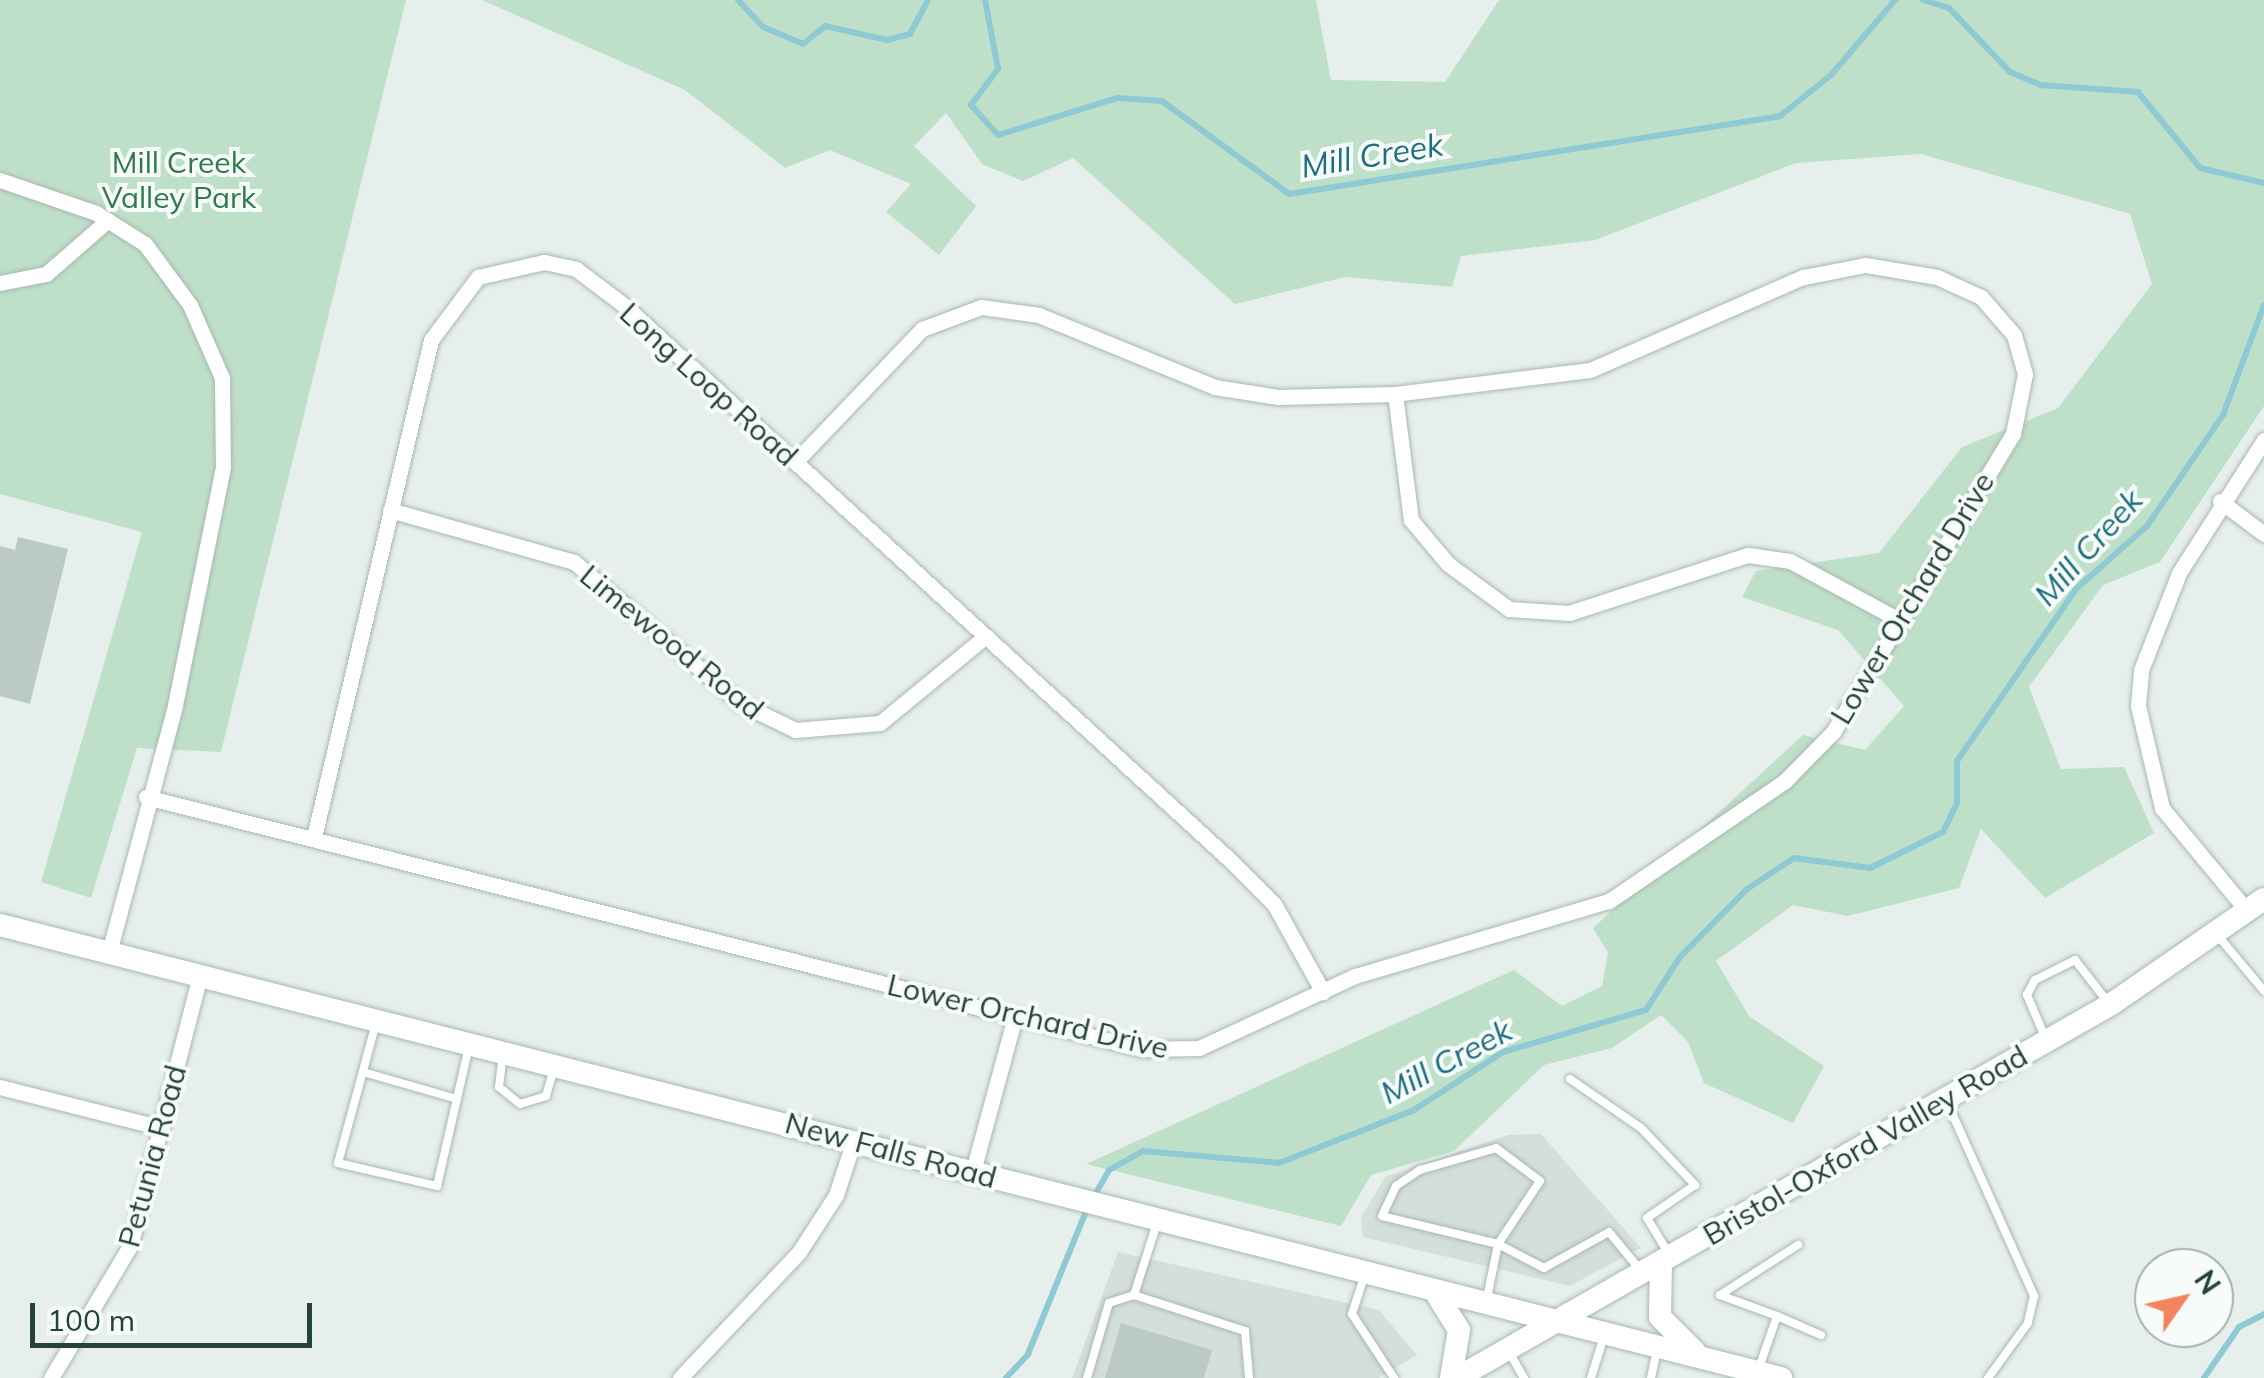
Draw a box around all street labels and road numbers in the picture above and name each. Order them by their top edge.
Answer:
street label: Long Loop Road [613,295,805,473]
street label: Lower Orchard Drive [1823,466,2001,730]
street label: Limewood Road [573,557,771,727]
street label: Lower Orchard Drive [884,966,1172,1066]
street label: Bristol-Oxford Valley Road [1697,1037,2033,1253]
street label: Petunia Road [110,1061,194,1251]
street label: New Falls Road [781,1105,1001,1195]

